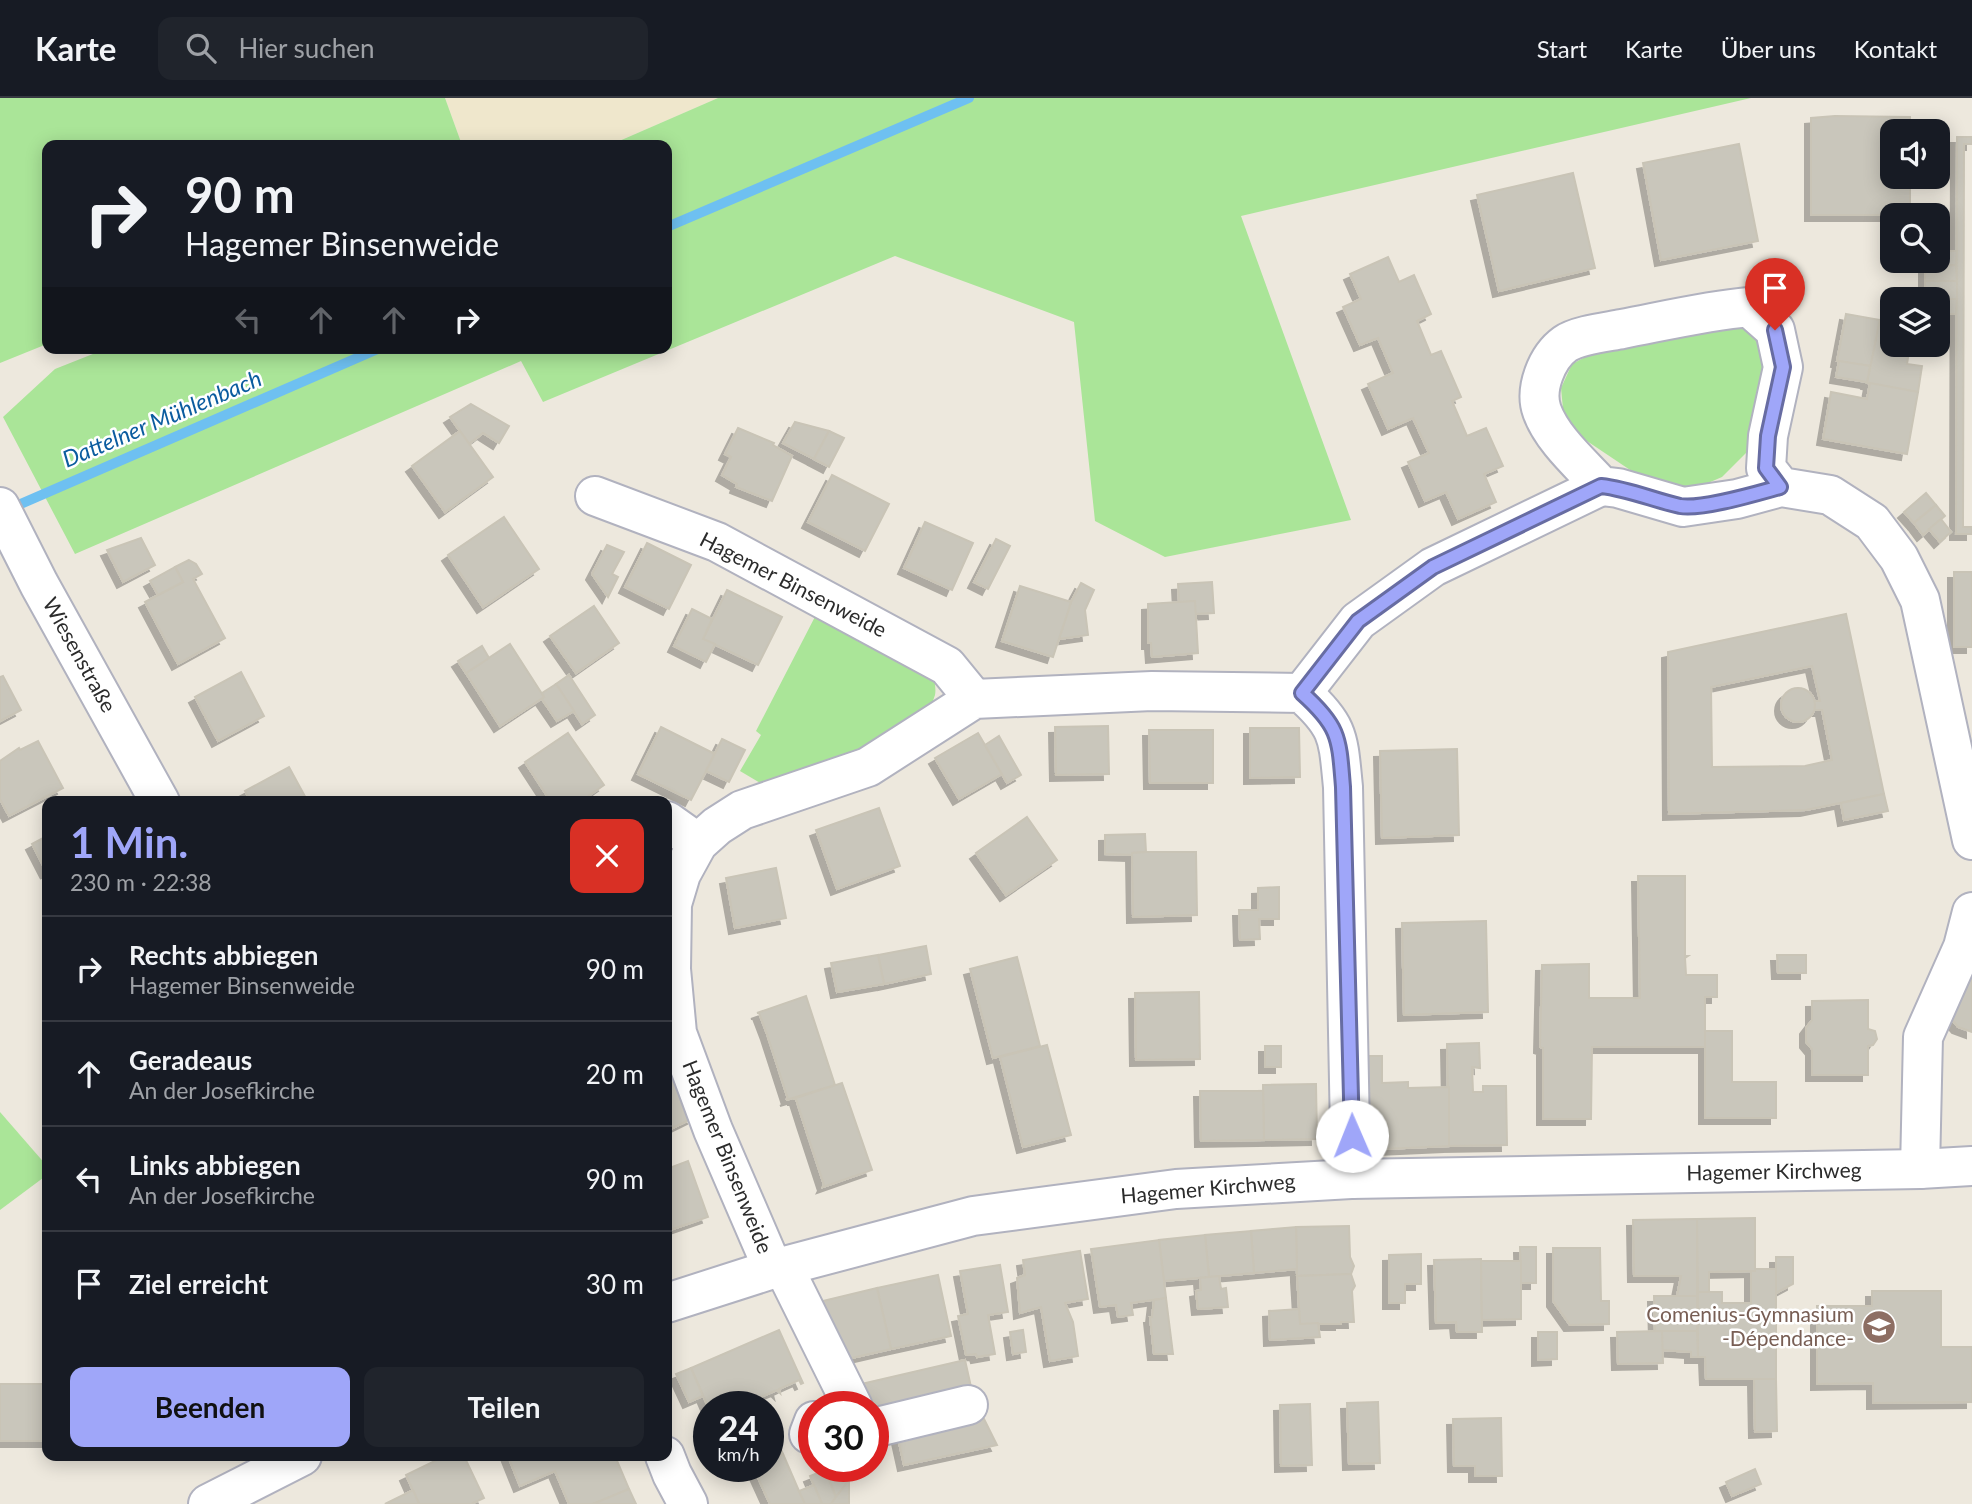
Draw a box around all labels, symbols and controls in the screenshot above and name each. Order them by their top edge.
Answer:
search box [158,17,648,80]
text: Karte [35,28,116,68]
icon: search [182,29,220,67]
text: Hier suchen [238,32,375,64]
text: Start [1537,34,1587,63]
text: Karte [1625,34,1683,63]
text: Über uns [1721,34,1816,63]
text: Kontakt [1854,34,1937,63]
map controls [1880,119,1950,357]
button: sound [1880,119,1950,189]
text: 90 m [185,165,295,223]
icon: right [70,168,161,259]
button: search [1880,203,1950,273]
text: Hagemer Binsenweide [185,224,499,263]
pin [1745,258,1805,330]
icon: arrive [1756,269,1794,307]
button: layers [1880,287,1950,357]
icon: left [229,301,267,339]
icon: ahead [302,301,340,339]
icon: ahead [375,301,413,339]
icon: right [448,301,486,339]
water label: Dattelner Mühlenbach [58,363,265,473]
street label: Hagemer Binsenweide [696,526,891,642]
street label: Wiesenstraße [38,592,122,716]
text: 1 Min. [70,817,188,867]
button: close [570,819,644,893]
text: 230 m · 22:38 [70,868,212,896]
text: Rechts abbiegen [129,939,318,971]
icon: right [70,950,108,988]
text: 90 m [586,953,644,985]
text: Hagemer Binsenweide [129,971,355,999]
text: Geradeaus [129,1044,252,1076]
icon: ahead [70,1055,108,1093]
street label: Hagemer Binsenweide [678,1056,779,1257]
text: 20 m [586,1058,644,1090]
text: An der Josefkirche [129,1076,315,1104]
position arrow [1315,1099,1389,1173]
text: Links abbiegen [129,1149,301,1181]
street label: Hagemer Kirchweg [1686,1156,1862,1185]
icon: left [70,1160,108,1198]
text: 90 m [586,1163,644,1195]
street label: Hagemer Kirchweg [1120,1167,1296,1208]
text: An der Josefkirche [129,1181,315,1209]
icon: arrive [70,1265,108,1303]
text: Ziel erreicht [129,1268,268,1300]
text: 30 m [586,1268,644,1300]
place label: Comenius-Gymnasium -Dépendance- [1646,1301,1854,1350]
school or university icon: Comenius-Gymnasium -Dépendance- [1860,1308,1898,1346]
button: Beenden [70,1367,350,1447]
button: Teilen [364,1367,644,1447]
speed limit sign: 30 [798,1391,889,1482]
text: 24 [718,1406,759,1448]
text: km/h [717,1443,760,1465]

